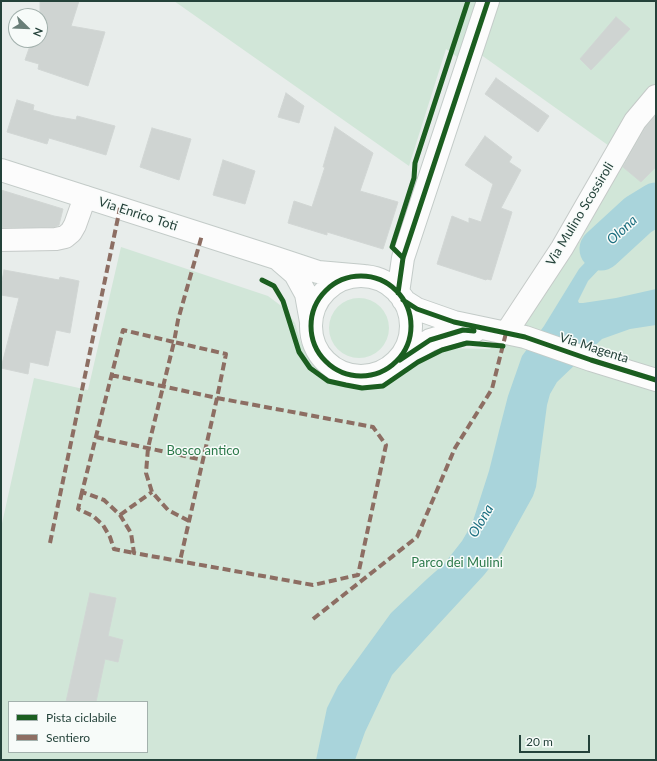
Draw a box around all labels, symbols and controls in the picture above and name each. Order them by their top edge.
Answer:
north arrow [8,8,48,48]
text: N [31,26,46,39]
street label: Via Mulino Scossiroli [543,159,617,269]
street label: Via Enrico Toti [96,194,180,234]
water label: Olona [603,212,641,248]
street label: Via Magenta [557,329,631,367]
park label: Bosco antico [166,443,240,459]
water label: Olona [465,502,497,540]
park label: Parco dei Mulini [411,555,503,571]
legend [8,701,148,753]
text: Pista ciclabile [46,710,117,725]
scale bar [521,727,592,753]
text: Sentiero [46,730,90,745]
text: 20 m [526,734,553,749]

